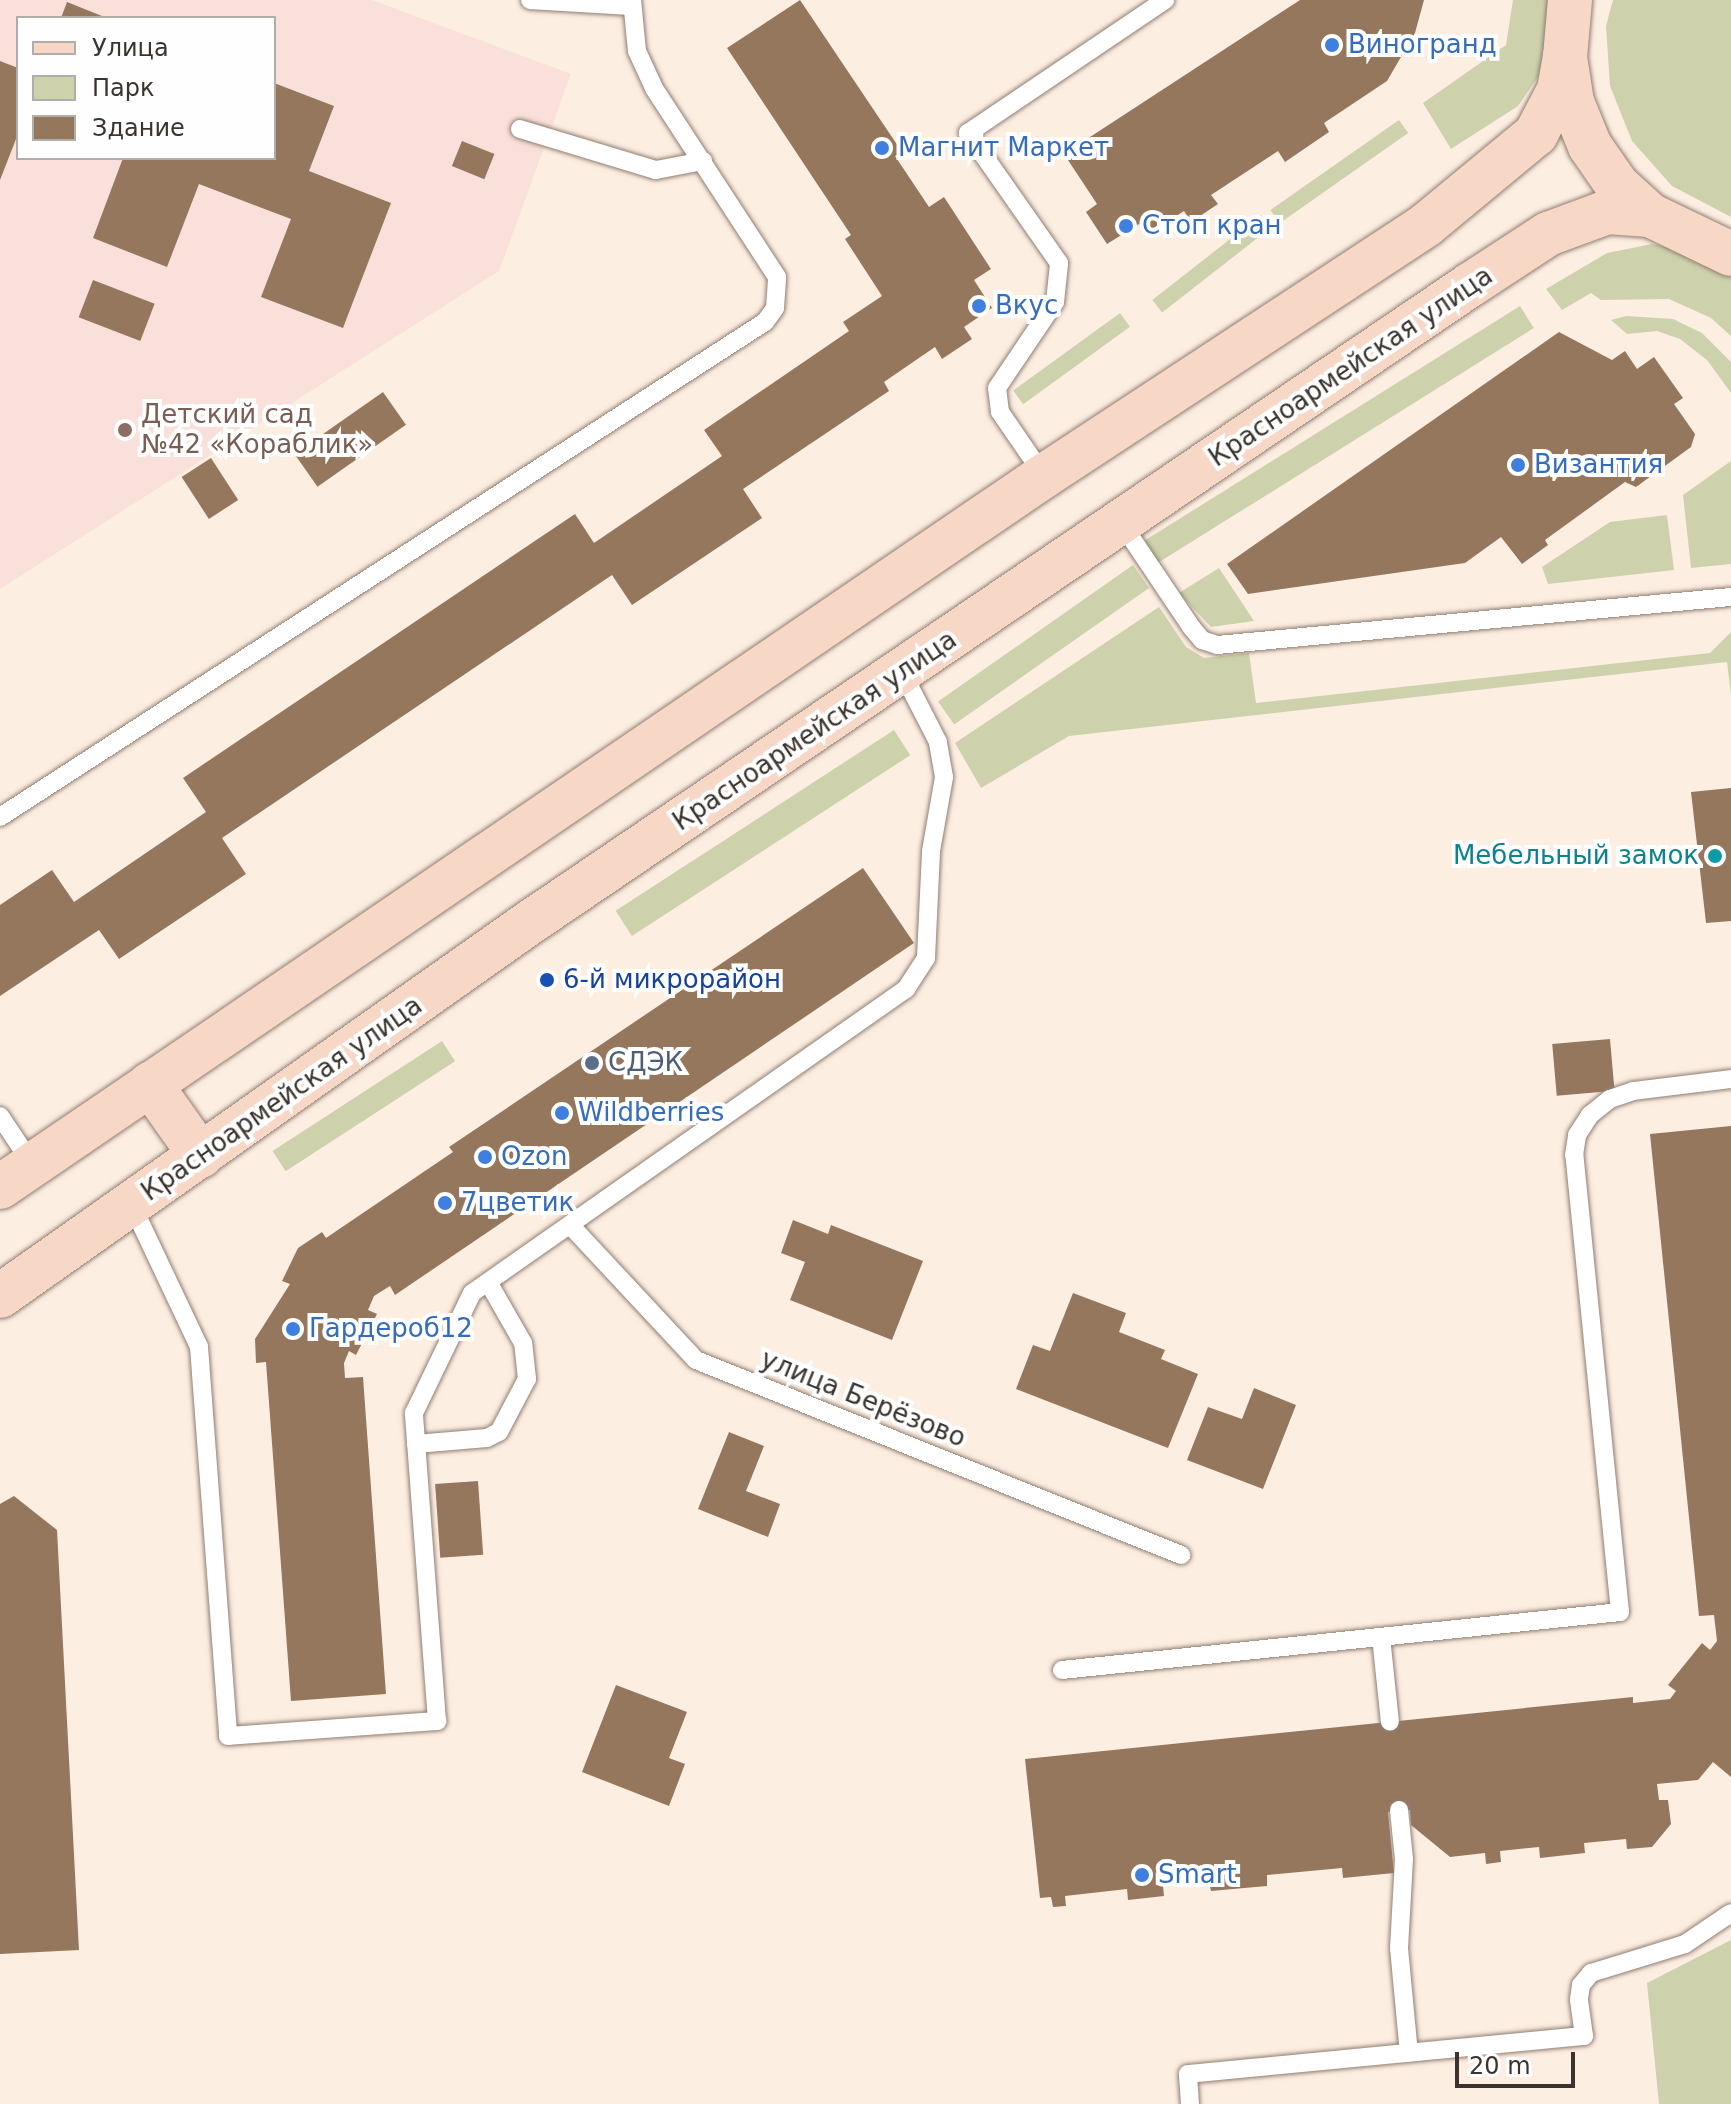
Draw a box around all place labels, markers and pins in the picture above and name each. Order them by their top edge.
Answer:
place label: Виногранд [1348,29,1497,61]
marker: Виногранд [1323,36,1341,54]
place label: Магнит Маркет [898,132,1109,164]
marker: Магнит Маркет [873,139,891,157]
place label: Стоп кран [1142,210,1282,242]
marker: Стоп кран [1117,217,1135,235]
place label: Вкус [995,290,1058,322]
marker: Вкус [970,297,988,315]
place label: Детский сад №42 «Кораблик» [141,399,373,460]
marker: Детский сад №42 «Кораблик» [116,421,134,439]
place label: Византия [1534,449,1663,481]
marker: Византия [1509,456,1527,474]
place label: Мебельный замок [1453,840,1699,872]
marker: Мебельный замок [1706,847,1724,865]
place label: 6-й микрорайон [563,964,781,996]
marker: 6-й микрорайон [538,971,556,989]
place label: СДЭК [608,1047,683,1079]
marker: СДЭК [583,1054,601,1072]
place label: Wildberries [578,1097,724,1129]
marker: Wildberries [553,1104,571,1122]
place label: Ozon [501,1141,567,1173]
marker: Ozon [476,1148,494,1166]
place label: 7цветик [461,1187,574,1219]
marker: 7цветик [436,1194,454,1212]
place label: Гардероб12 [309,1313,473,1345]
marker: Гардероб12 [284,1320,302,1338]
place label: Smart [1158,1859,1237,1891]
marker: Smart [1133,1866,1151,1884]

